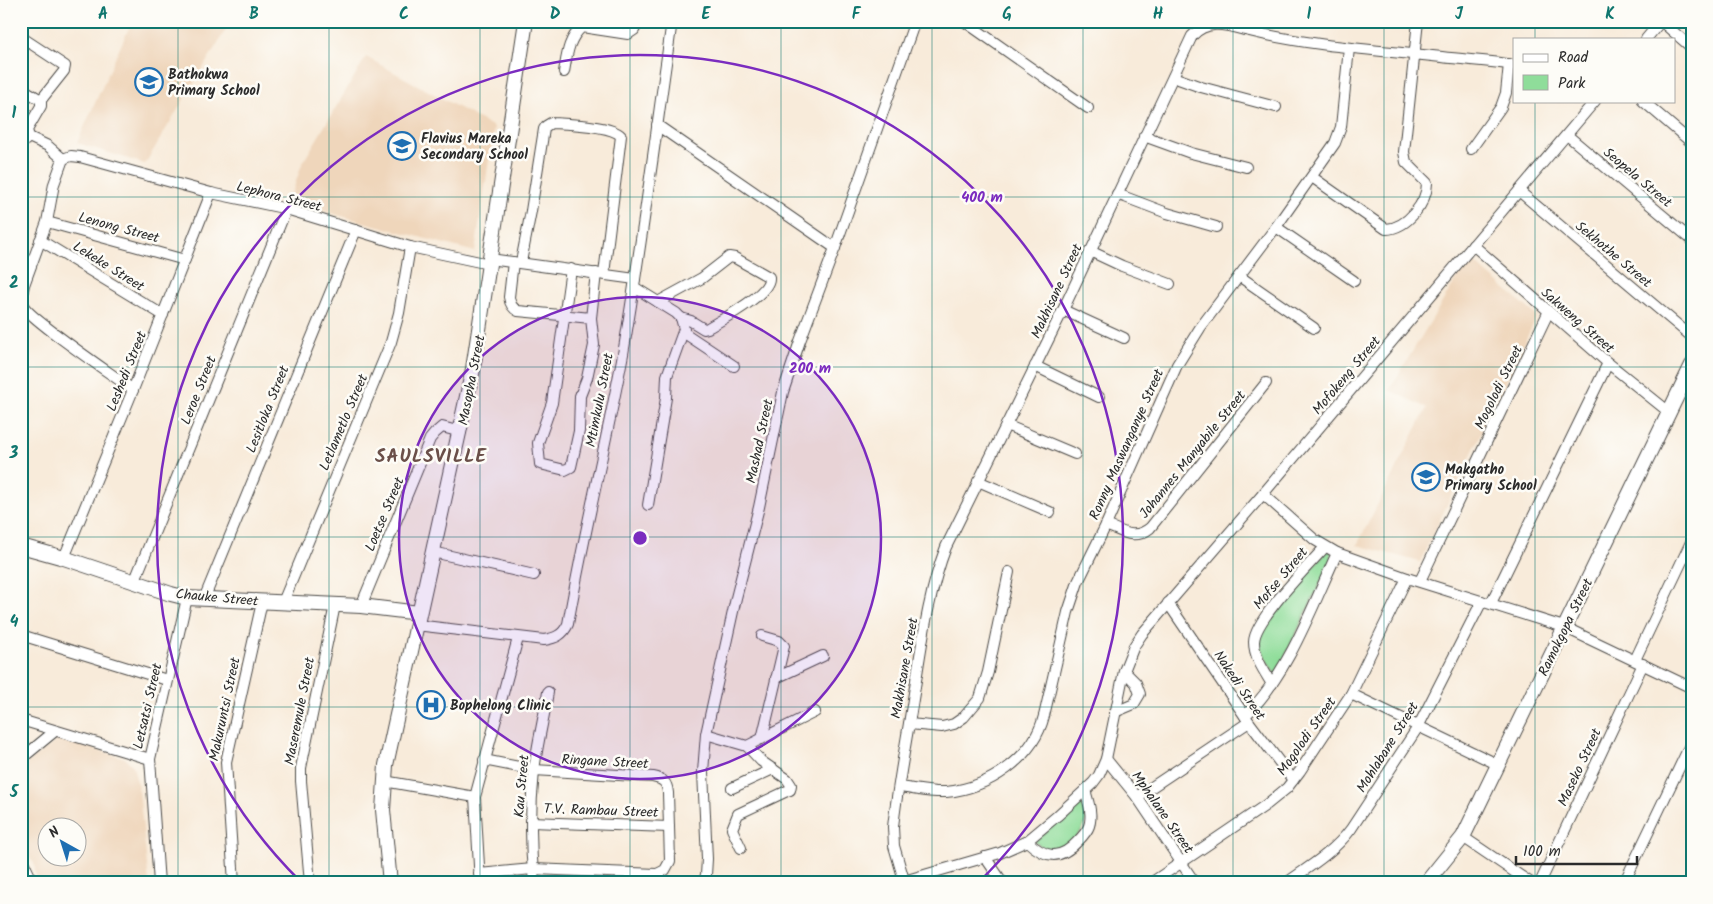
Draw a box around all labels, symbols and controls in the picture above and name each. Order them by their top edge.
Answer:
text: A [98,2,108,27]
text: B [249,2,259,27]
text: C [399,2,409,27]
text: D [550,2,561,27]
text: E [702,2,712,27]
text: F [852,2,862,27]
text: G [1002,2,1012,27]
text: H [1153,2,1163,27]
text: I [1307,2,1312,27]
text: J [1455,2,1464,27]
text: K [1605,2,1615,27]
legend [1513,38,1676,102]
text: Road [1558,46,1589,70]
place label: Bathokwa Primary School [168,64,260,102]
school or university icon: Bathokwa Primary School [134,67,164,97]
text: Park [1558,72,1586,96]
text: 1 [12,101,17,126]
place label: Flavius Mareka Secondary School [421,128,528,166]
school or university icon: Flavius Mareka Secondary School [387,131,417,161]
street label: Seopela Street [1598,142,1677,214]
street label: Lephora Street [234,176,324,218]
text: 400 m [961,186,1003,210]
street label: Lenong Street [76,207,162,249]
street label: Sekhothe Street [1570,216,1657,294]
street label: Lekeke Street [68,236,149,298]
street label: Makhisane Street [1025,240,1089,342]
text: 2 [9,271,19,296]
street label: Sakweng Street [1536,282,1620,359]
street label: Leshedi Street [101,327,153,415]
street label: Mofokeng Street [1307,331,1387,420]
street label: Masopha Street [452,332,492,427]
street label: Mogolodi Street [1469,341,1529,433]
street label: Mtimkulu Street [580,351,620,449]
street label: Leroe Street [175,352,223,428]
text: 200 m [789,357,831,381]
street label: Lesitloka Street [240,362,296,456]
street label: Ronny Maswanganye Street [1084,365,1170,523]
street label: Letlametlo Street [314,370,374,474]
street label: Johannes Manyabile Street [1134,385,1252,524]
street label: Mashad Street [740,396,780,485]
text: 3 [9,441,19,466]
district label: SAULSVILLE [375,442,487,472]
place label: Makgatho Primary School [1445,459,1537,497]
school or university icon: Makgatho Primary School [1411,462,1441,492]
street label: Loetse Street [359,473,411,555]
centre of rings [631,529,649,547]
street label: Mofse Street [1248,542,1314,615]
street label: Ramokgopa Street [1533,574,1599,680]
street label: Chauke Street [175,583,260,613]
text: 4 [10,610,19,635]
street label: Makhisane Street [885,615,925,721]
street label: Nakedi Street [1208,646,1271,725]
street label: Makuruntsi Street [203,655,247,763]
street label: Maseremule Street [279,655,321,767]
street label: Letsatsi Street [127,660,169,751]
hospital icon: Bophelong Clinic [416,690,446,720]
street label: Mogolodi Street [1272,692,1342,780]
place label: Bophelong Clinic [450,695,552,717]
street label: Mohlabane Street [1351,697,1425,797]
street label: Maseko Street [1552,724,1608,810]
street label: Ringane Street [561,749,650,775]
street label: Kau Street [508,753,536,818]
street label: Mphalane Street [1125,767,1199,859]
text: 5 [9,780,20,805]
street label: T.V. Rambau Street [543,798,659,824]
north arrow [38,816,88,866]
text: N [44,821,65,844]
scale bar [1516,834,1637,866]
text: 100 m [1523,840,1561,864]

